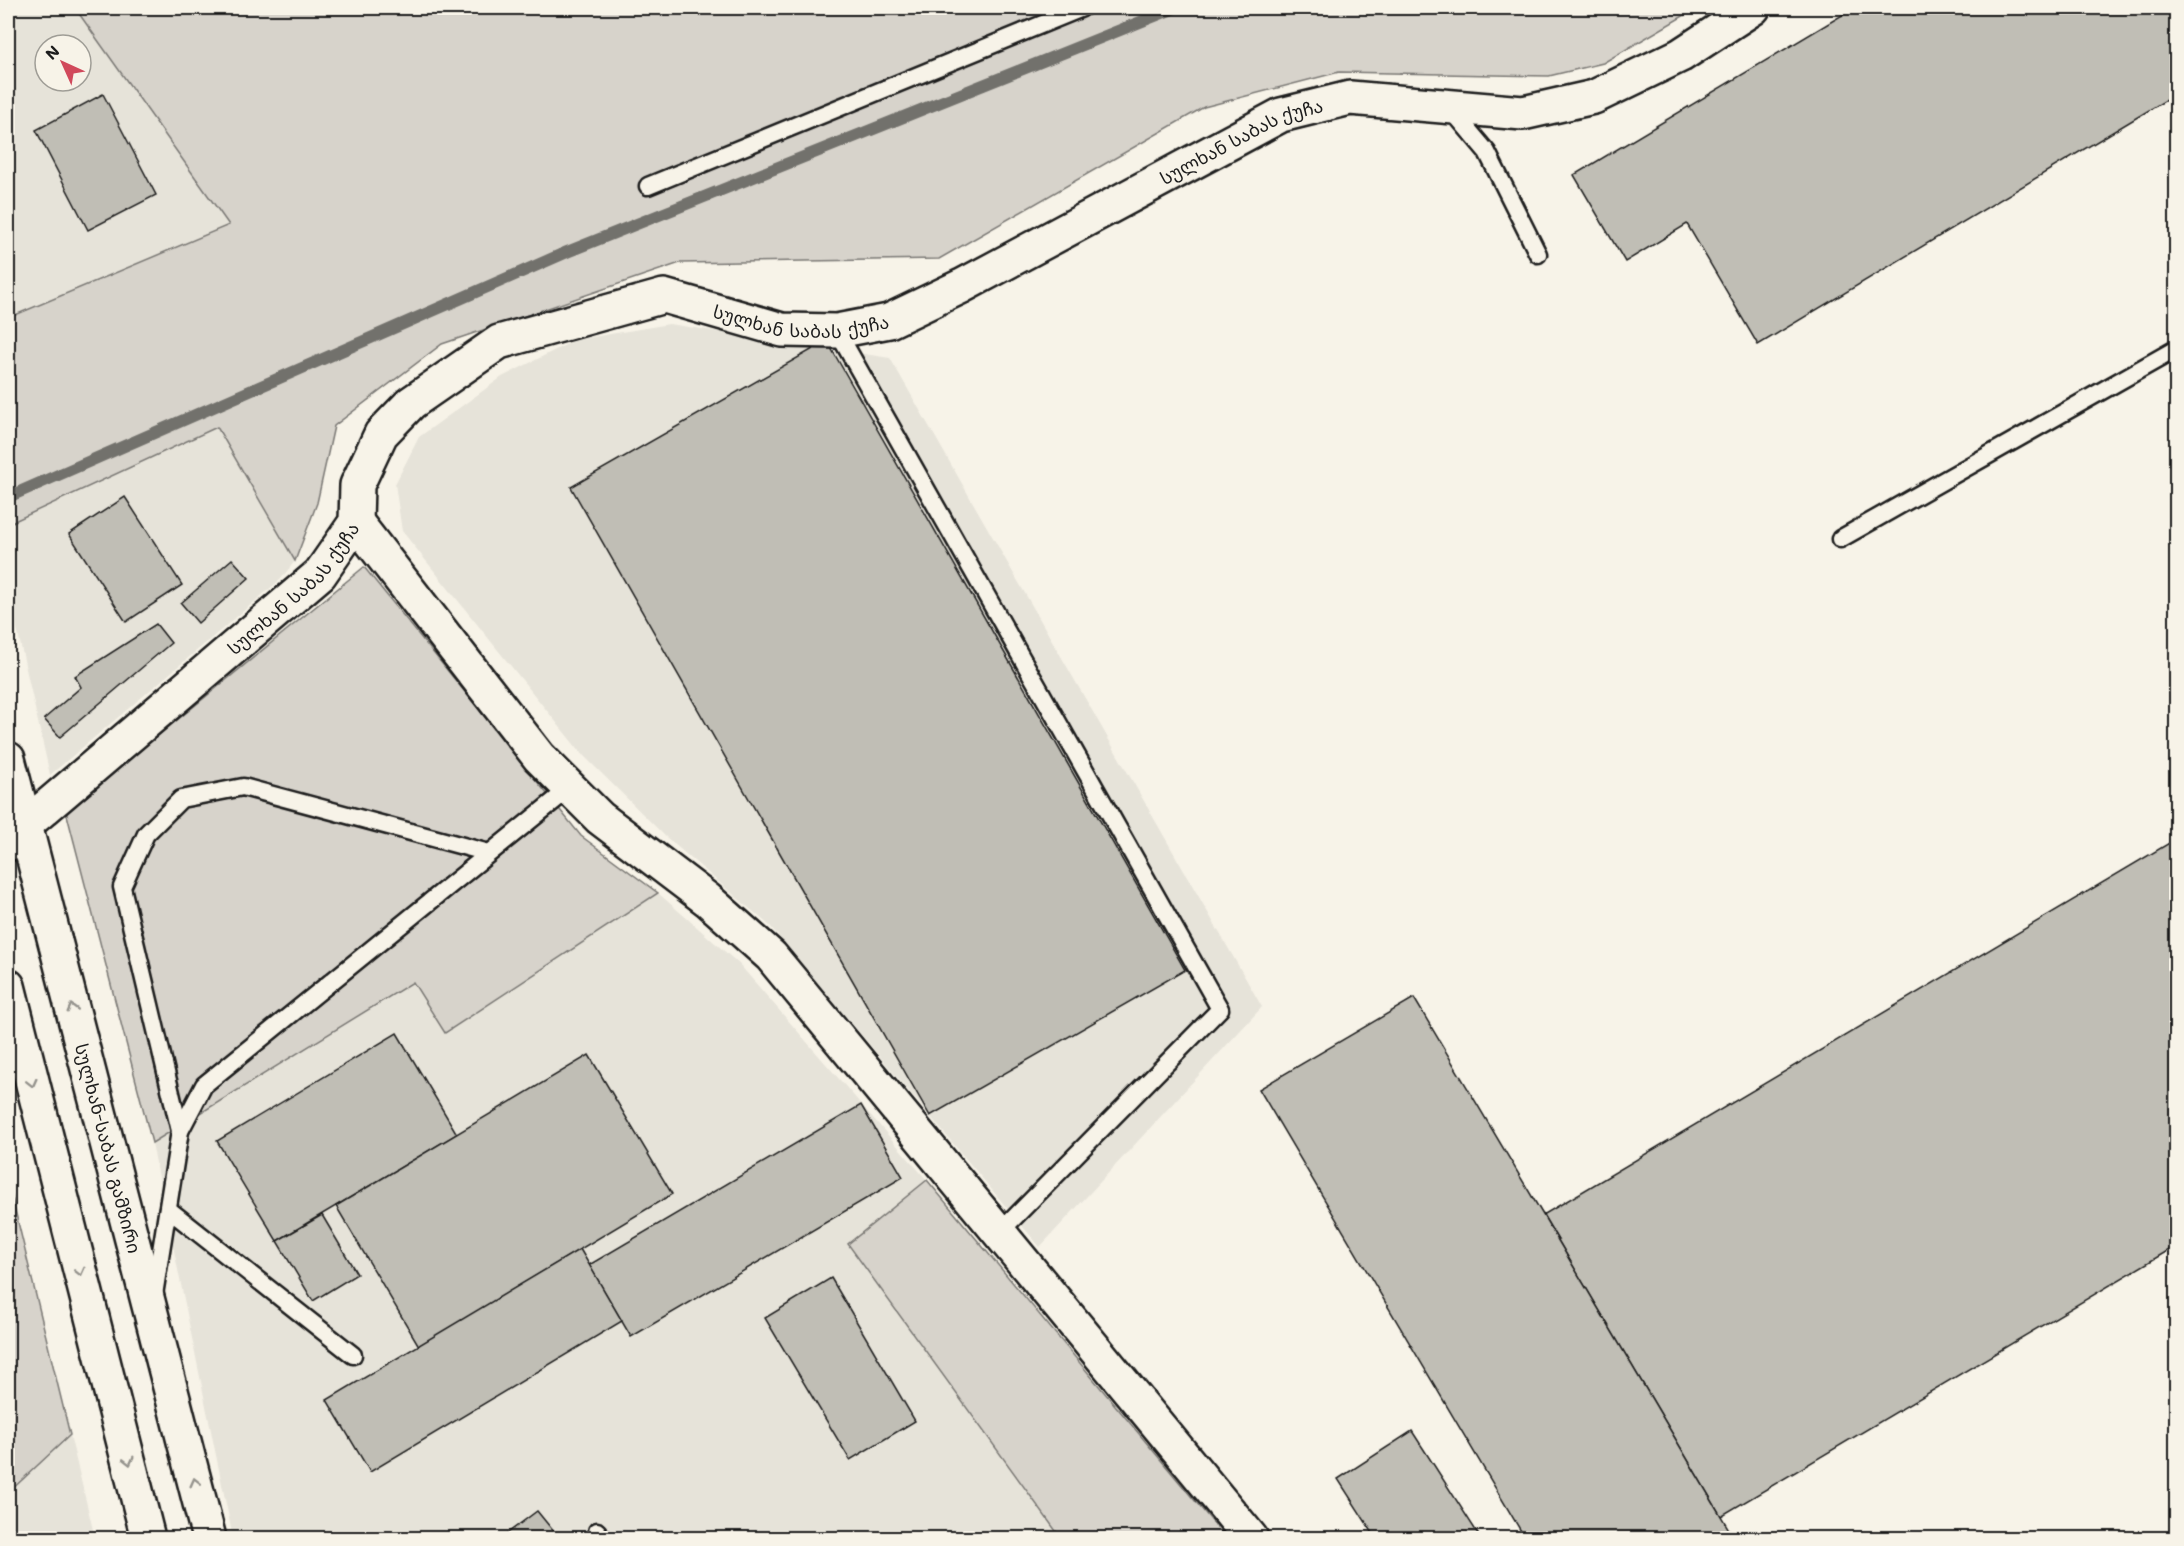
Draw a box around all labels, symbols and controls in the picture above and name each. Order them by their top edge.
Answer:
north arrow [33,33,93,93]
text: N [40,40,64,64]
street label: სულხან საბას ქუჩა [1155,93,1325,190]
street label: სულხან საბას ქუჩა [710,299,891,343]
street label: სულხან საბას ქუჩა [222,517,364,660]
one-way arrow [67,1004,79,1014]
street label: სულხან-საბას გამზირი [70,1041,147,1256]
one-way arrow [25,1078,38,1088]
one-way arrow [73,1267,86,1277]
one-way arrow [121,1456,134,1466]
one-way arrow [189,1477,202,1487]

